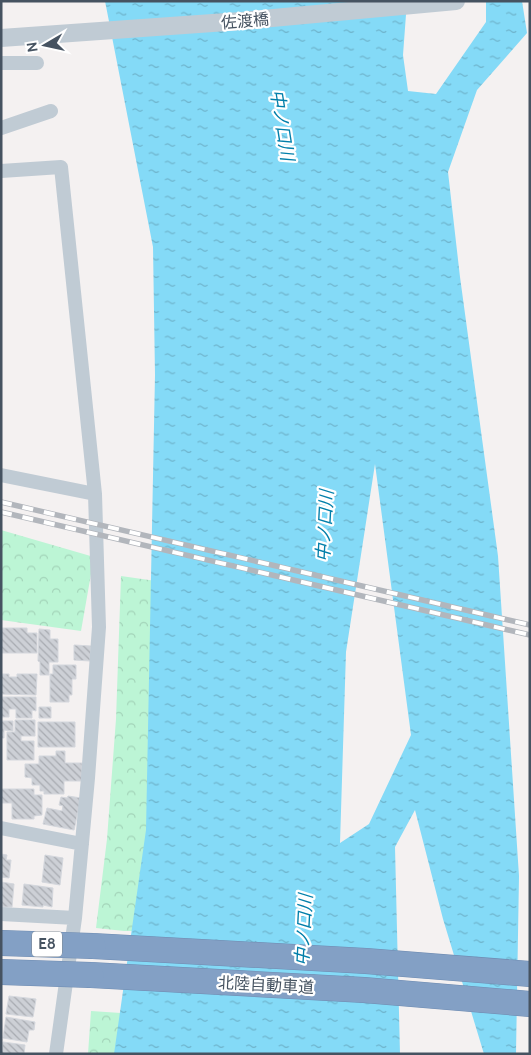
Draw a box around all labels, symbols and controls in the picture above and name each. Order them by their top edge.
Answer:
street label: 佐渡橋 [220,9,270,33]
north arrow [20,20,70,70]
text: N [22,41,42,53]
water label: 中ノ口川 [266,88,299,164]
water label: 中ノ口川 [312,487,338,563]
water label: 中ノ口川 [291,891,317,967]
road number: E8 [32,932,62,956]
street label: 北陸自動車道 [218,973,314,997]

